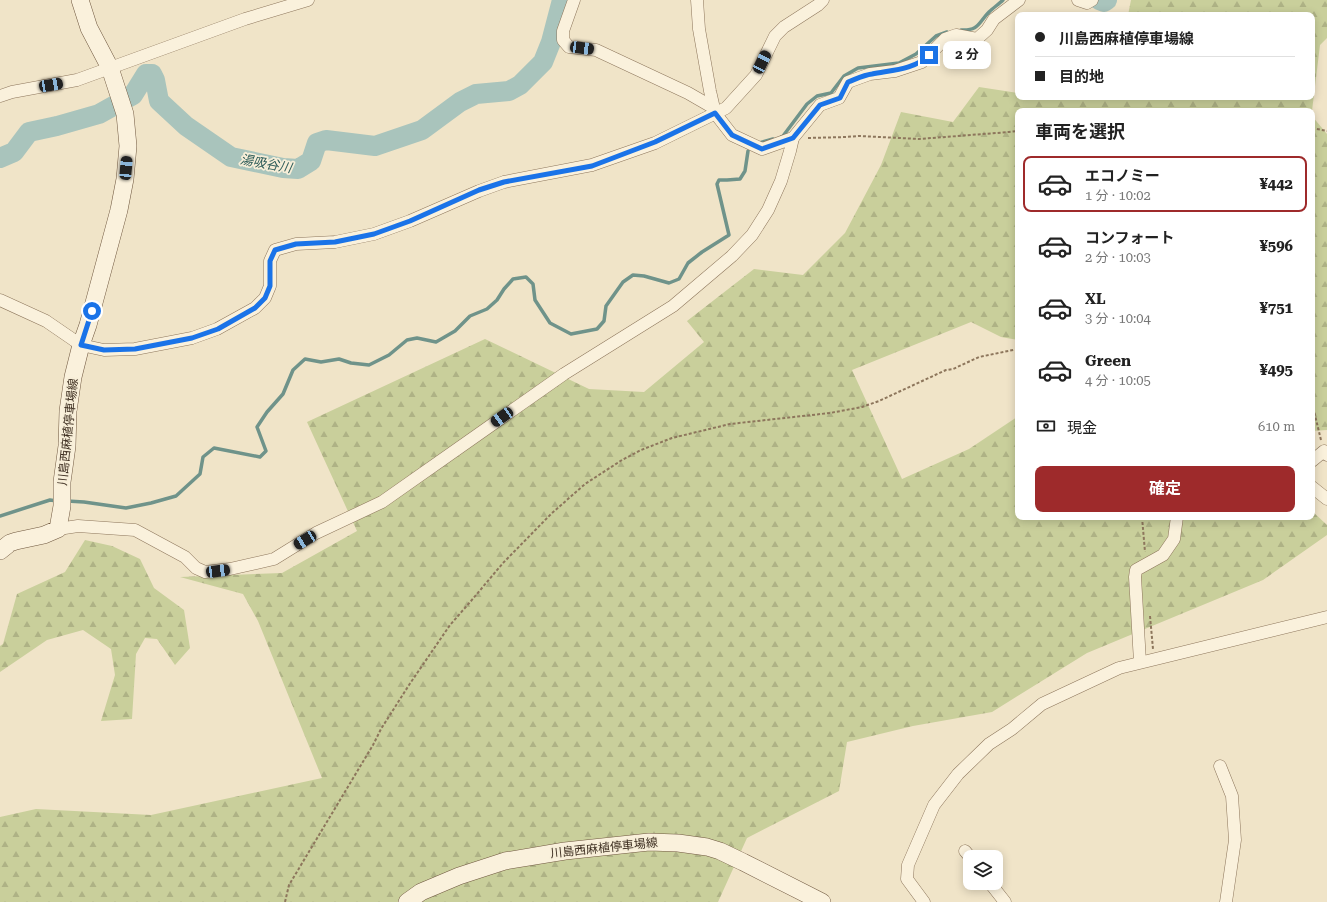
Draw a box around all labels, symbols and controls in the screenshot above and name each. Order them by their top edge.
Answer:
text: 川島西麻植停車場線 [1059,30,1194,48]
car [569,41,595,55]
callout: 2 分 [943,41,991,69]
route end [920,46,938,64]
text: 2 分 [955,47,979,62]
car [751,49,773,75]
text: 目的地 [1059,68,1104,86]
car [38,77,64,93]
text: 車両を選択 [1035,121,1125,142]
water label: 湯吸谷川 [239,152,295,176]
car [119,156,133,180]
icon: car [1037,166,1073,202]
text: エコノミー [1085,167,1160,185]
text: ¥442 [1259,175,1293,193]
text: 1 分 · 10:02 [1085,188,1151,203]
icon: car [1037,228,1073,264]
text: コンフォート [1085,229,1175,247]
text: ¥596 [1259,237,1293,255]
text: 2 分 · 10:03 [1085,250,1151,265]
icon: car [1037,290,1073,326]
text: XL [1085,290,1106,308]
text: ¥751 [1259,299,1293,317]
route start [83,302,101,320]
text: 3 分 · 10:04 [1085,311,1151,326]
icon: car [1037,352,1073,388]
text: Green [1085,352,1131,370]
text: ¥495 [1259,361,1293,379]
text: 4 分 · 10:05 [1085,373,1151,388]
street label: 川島西麻植停車場線 [55,378,81,486]
car [489,405,515,429]
icon: cash [1035,415,1057,437]
text: 現金 [1067,419,1097,437]
text: 610 m [1258,419,1295,434]
button: 確定 [1035,466,1295,512]
car [292,529,318,551]
car [205,564,231,578]
street label: 川島西麻植停車場線 [550,835,658,861]
map controls [963,850,1003,890]
button: layers [963,850,1003,890]

